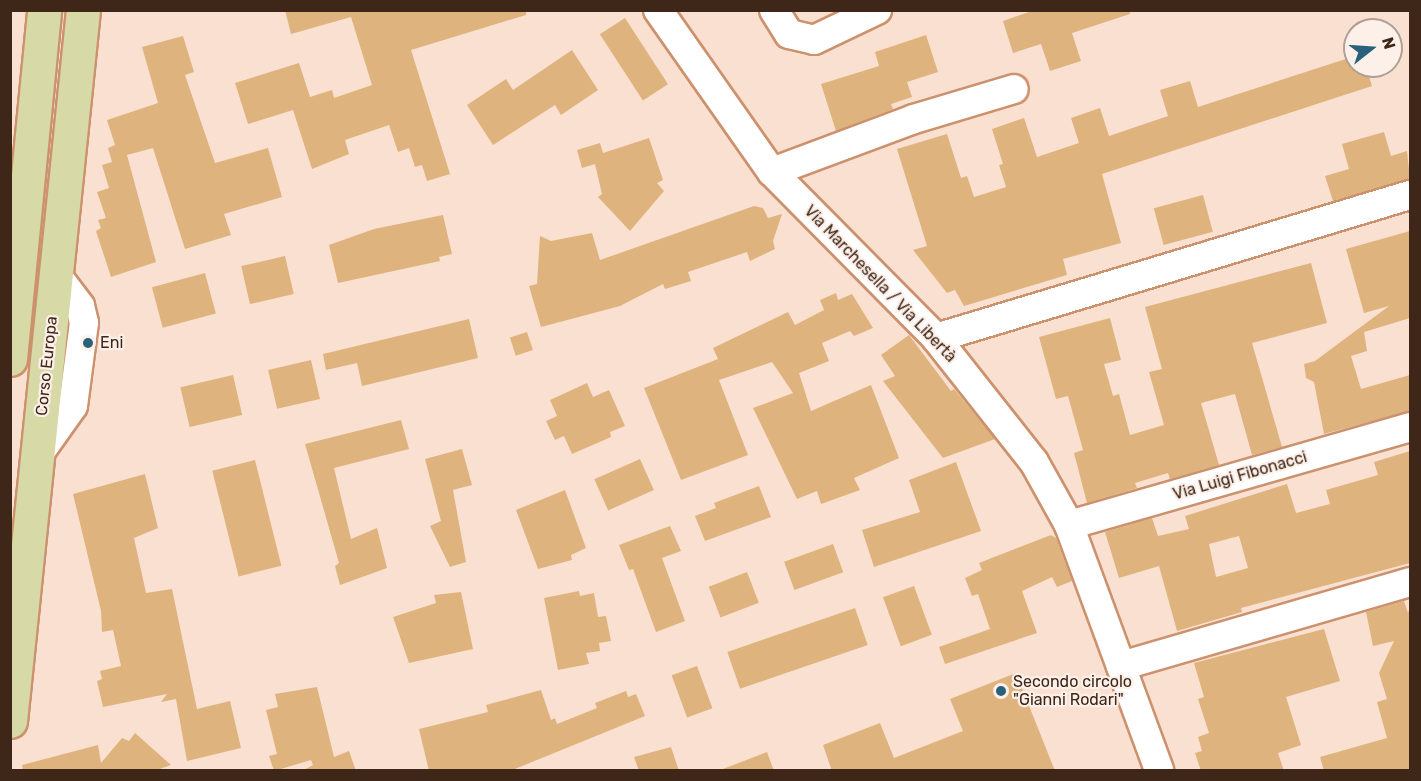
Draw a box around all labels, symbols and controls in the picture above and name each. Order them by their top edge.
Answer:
north arrow [1343,18,1403,78]
text: N [1378,35,1400,51]
street label: Via Marchesella / Via Libertà [800,201,960,367]
street label: Corso Europa [32,315,62,417]
place label: Eni [100,333,123,353]
marker: Eni [81,336,95,350]
street label: Via Luigi Fibonacci [1171,448,1309,504]
place label: Secondo circolo "Gianni Rodari" [1013,672,1132,710]
marker: Secondo circolo "Gianni Rodari" [994,684,1008,698]

